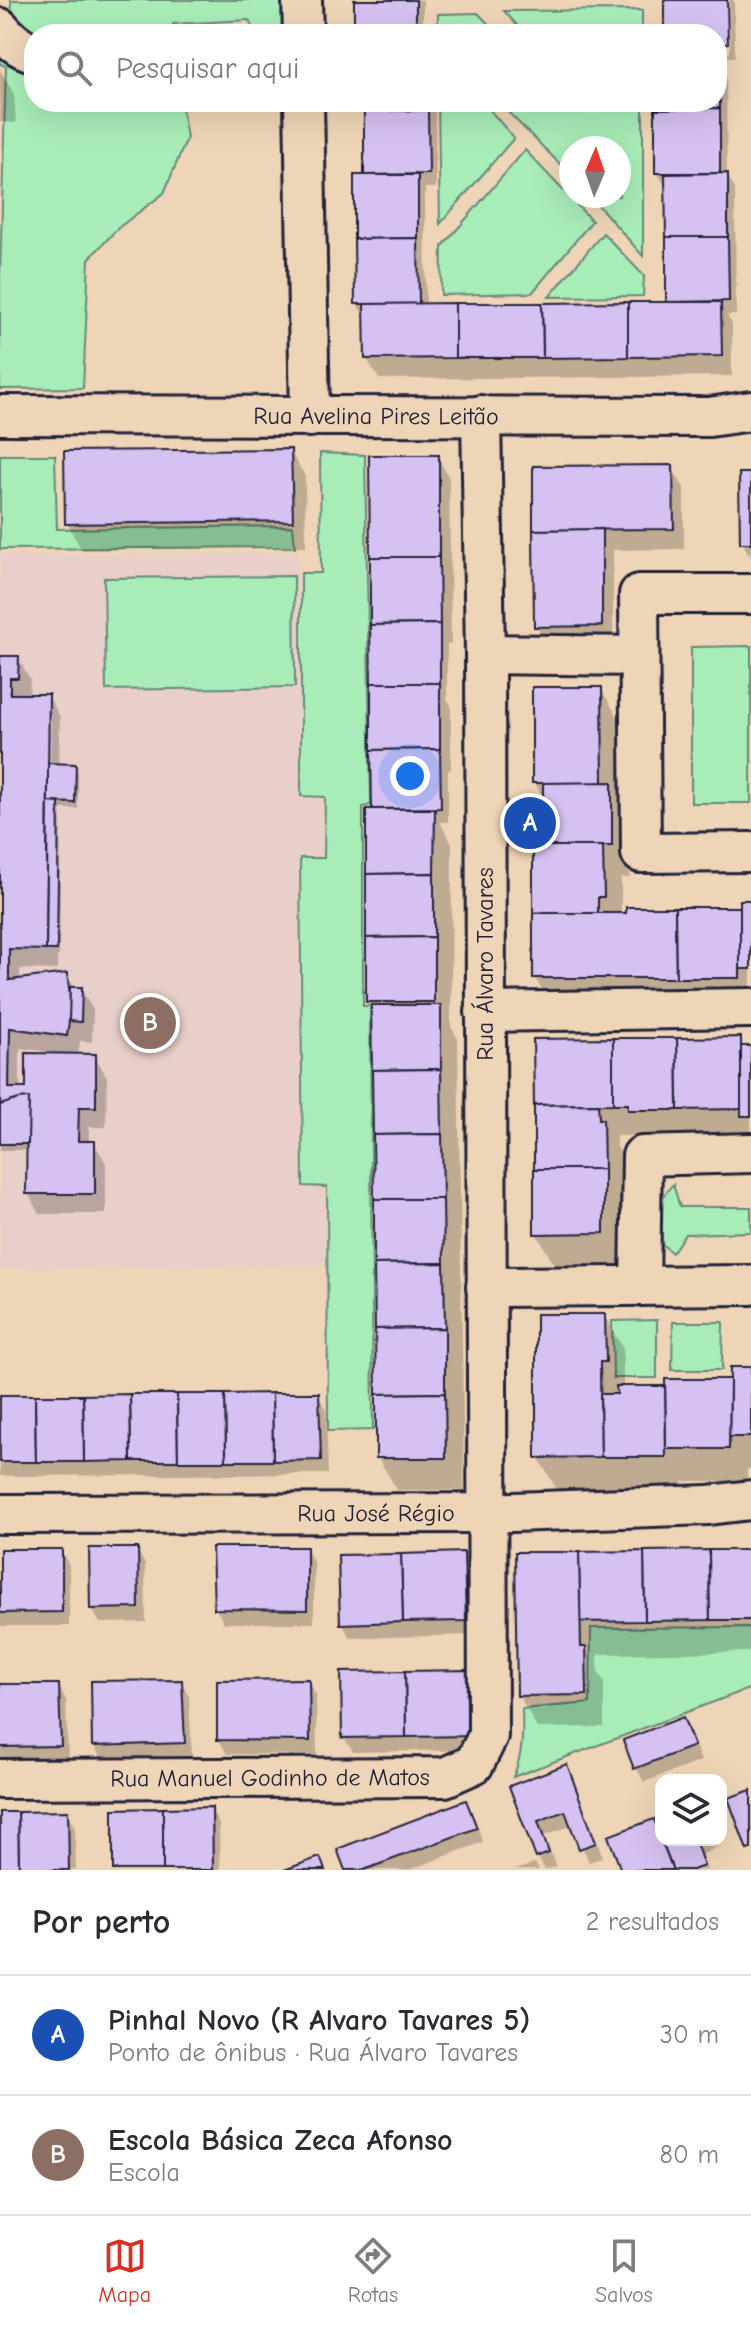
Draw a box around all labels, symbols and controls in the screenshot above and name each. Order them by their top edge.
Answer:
search box [24,24,727,112]
icon: search [52,46,96,90]
text: Pesquisar aqui [116,51,299,86]
north arrow [559,136,631,208]
street label: Rua Avelina Pires Leitão [253,402,499,430]
your location [390,756,430,796]
pin: A [504,793,556,853]
street label: Rua Álvaro Tavares [471,867,499,1061]
pin: B [124,993,176,1053]
street label: Rua José Régio [297,1499,455,1527]
street label: Rua Manuel Godinho de Matos [110,1763,430,1793]
map controls [655,1774,727,1846]
button: layers [655,1774,727,1846]
text: Por perto [32,1902,170,1942]
text: 2 resultados [586,1907,719,1937]
text: Pinhal Novo (R Alvaro Tavares 5) [108,2003,530,2038]
text: A [51,2020,65,2050]
text: 30 m [660,2020,719,2050]
text: Ponto de ônibus · Rua Álvaro Tavares [108,2038,518,2068]
text: Escola Básica Zeca Afonso [108,2123,452,2158]
text: B [50,2140,66,2170]
text: 80 m [660,2140,719,2170]
text: Escola [108,2158,180,2188]
tab: Mapa [98,2234,151,2308]
tab: Rotas [348,2234,398,2308]
tab: Salvos [595,2234,653,2308]

